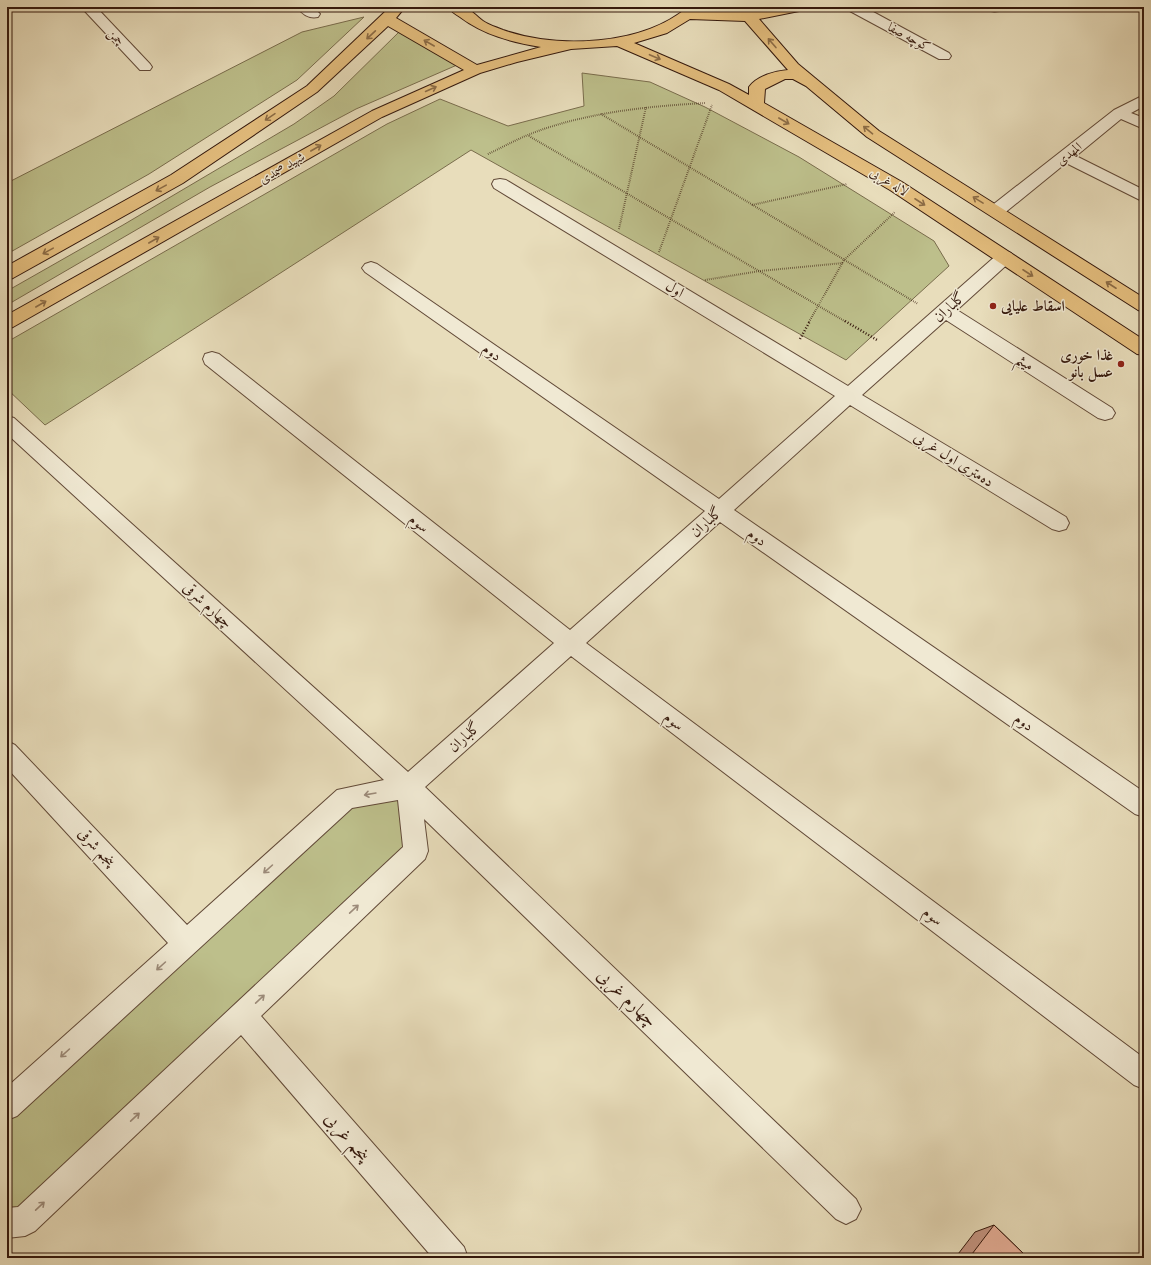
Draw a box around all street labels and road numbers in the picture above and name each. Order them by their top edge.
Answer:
street label: کوچه صفا [884,18,934,56]
street label: چمن [103,24,129,50]
street label: المهدی [1052,138,1086,170]
street label: شهید صمدی [256,148,308,188]
street label: لاله غربی [866,163,912,201]
street label: اول [662,276,688,302]
street label: گلباران [929,287,969,327]
street label: دوم [477,338,506,368]
street label: میثم [1009,349,1038,379]
street label: ده‌متری اول غربی [910,426,998,492]
street label: گلباران [686,502,726,542]
street label: سوم [403,509,433,540]
street label: دوم [742,523,771,553]
street label: چهارم شرقی [177,577,237,635]
street label: سوم [658,707,688,738]
street label: دوم [1009,708,1038,738]
street label: گلباران [444,717,484,757]
street label: پنجم شرقی [71,823,121,875]
street label: سوم [917,902,947,933]
street label: چهارم غربی [589,963,663,1035]
street label: پنجم غربی [315,1107,376,1171]

